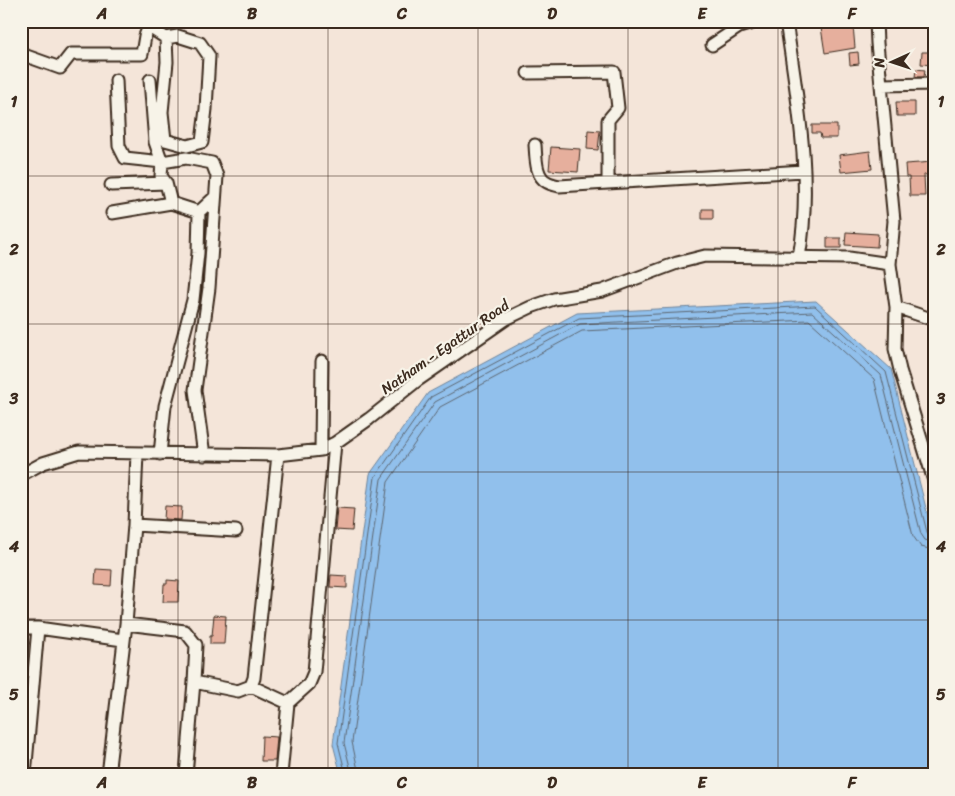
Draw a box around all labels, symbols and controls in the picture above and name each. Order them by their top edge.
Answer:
text: A [96,0,107,28]
text: B [247,0,258,28]
text: C [396,0,408,28]
text: D [547,0,557,28]
text: E [698,0,708,28]
text: F [847,0,858,28]
north arrow [868,38,918,88]
text: N [867,57,892,69]
text: 1 [11,87,18,116]
text: 1 [938,87,945,116]
text: 2 [8,235,19,264]
text: 2 [935,235,946,264]
street label: Natham - Egattur Road [375,292,516,401]
text: 3 [9,384,19,413]
text: 3 [936,384,946,413]
text: 4 [8,532,19,561]
text: 4 [935,532,946,561]
text: 5 [9,680,19,709]
text: 5 [936,680,946,709]
text: A [96,768,107,796]
text: B [247,768,258,796]
text: C [396,768,408,796]
text: D [547,768,557,796]
text: E [698,768,708,796]
text: F [847,768,858,796]

